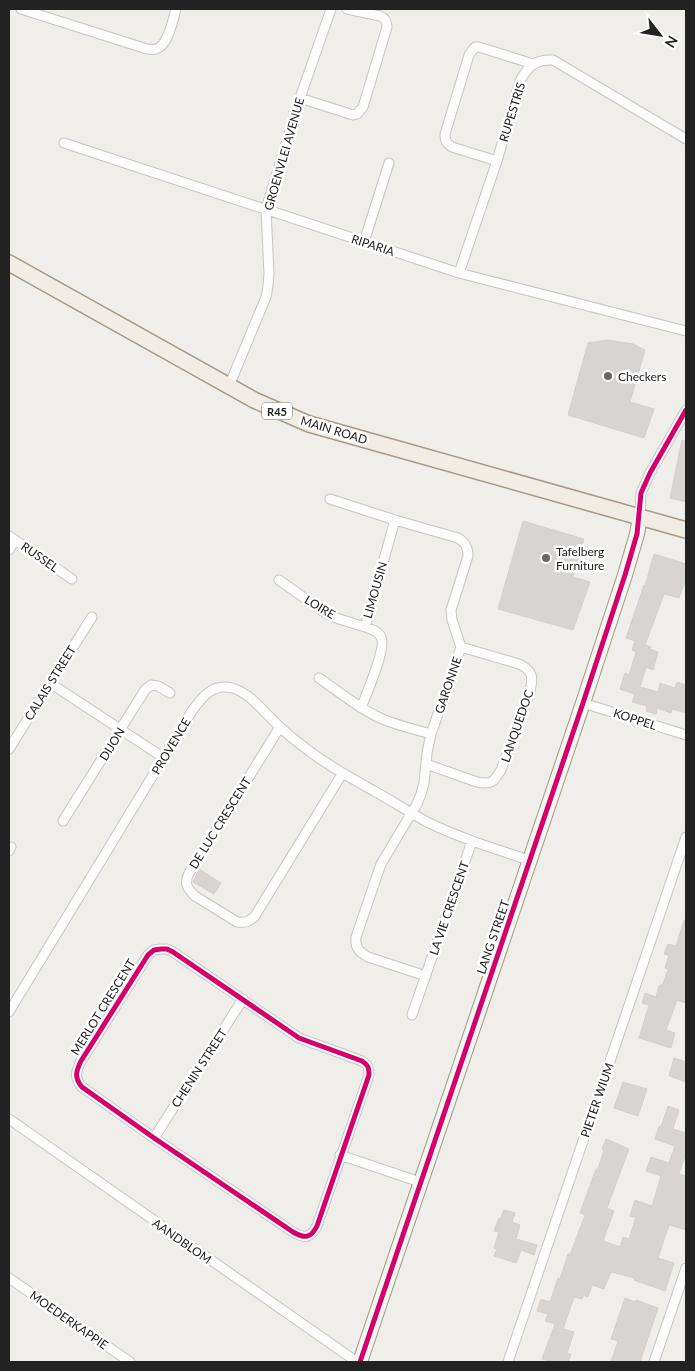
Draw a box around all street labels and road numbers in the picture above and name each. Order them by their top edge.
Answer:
street label: RUPESTRIS [496,80,528,144]
street label: GROENVLEI AVENUE [261,96,307,212]
street label: RIPARIA [349,231,397,259]
road number: R45 [262,402,292,420]
street label: MAIN ROAD [299,413,369,447]
street label: RUSSEL [18,539,62,575]
street label: LIMOUSIN [360,560,390,620]
street label: LOIRE [302,592,338,622]
street label: CALAIS STREET [21,643,79,723]
street label: GARONNE [431,655,465,715]
street label: LANQUEDOC [498,688,536,764]
street label: KOPPEL [611,705,659,733]
street label: PROVENCE [148,715,194,777]
street label: DIJON [96,725,128,763]
street label: DE LUC CRESCENT [186,774,254,872]
street label: LA VIE CRESCENT [426,859,472,957]
street label: LANG STREET [473,898,513,976]
street label: MERLOT CRESCENT [67,956,139,1058]
street label: CHENIN STREET [168,1026,230,1110]
street label: PIETER WIUM [577,1061,617,1139]
street label: AANDBLOM [150,1215,214,1267]
street label: MOEDERKAPPIE [27,1287,111,1353]

